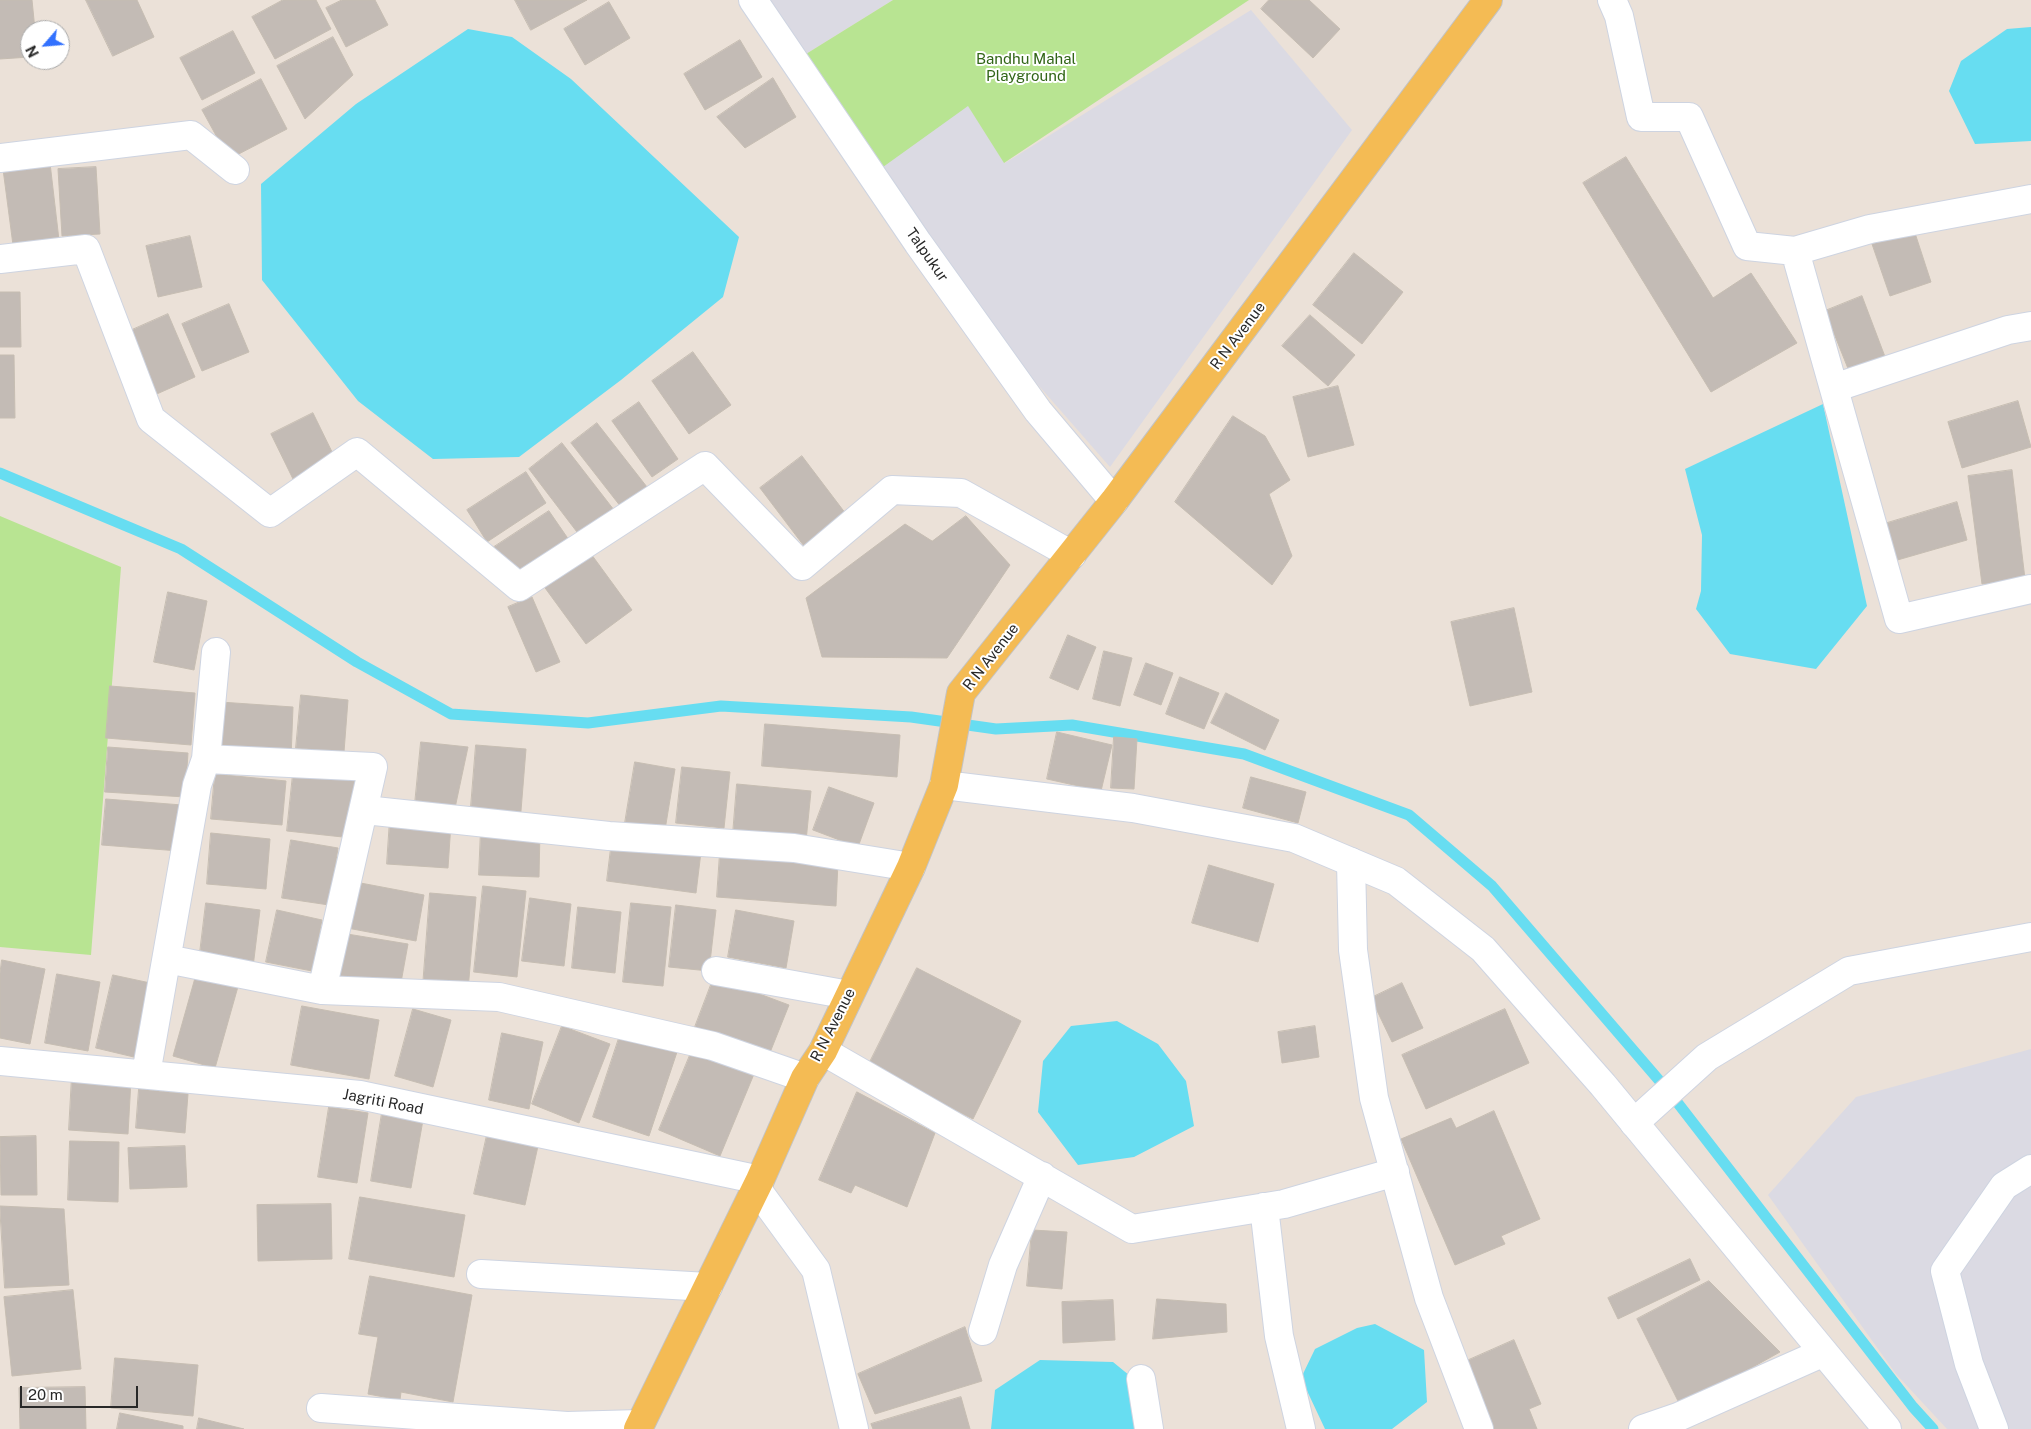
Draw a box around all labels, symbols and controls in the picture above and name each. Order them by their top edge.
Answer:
north arrow [20,20,70,70]
text: N [23,43,42,60]
park label: Bandhu Mahal Playground [976,50,1076,85]
street label: Talpukur [902,225,952,285]
street label: R N Avenue [1207,299,1269,373]
street label: R N Avenue [959,620,1023,694]
street label: R N Avenue [807,985,859,1065]
street label: Jagriti Road [341,1085,425,1119]
scale bar [22,1376,140,1408]
text: 20 m [28,1386,63,1403]

